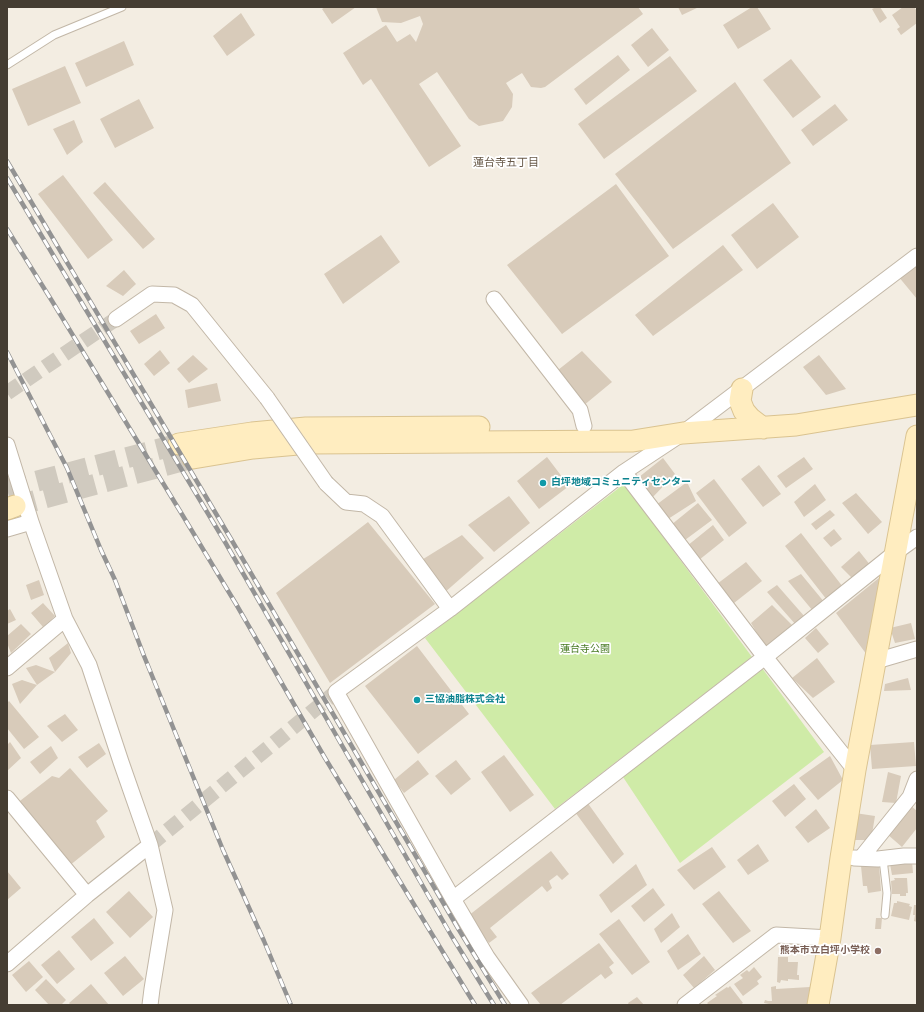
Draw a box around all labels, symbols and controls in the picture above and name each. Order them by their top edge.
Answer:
district label: 蓮台寺五丁目 [473,156,539,170]
place label: 白坪地域コミュニティセンター [551,477,691,489]
marker: 白坪地域コミュニティセンター [538,478,548,488]
park label: 蓮台寺公園 [560,644,610,656]
place label: 三協油脂株式会社 [425,694,505,706]
marker: 三協油脂株式会社 [412,695,422,705]
place label: 熊本市立白坪小学校 [780,945,870,957]
marker: 熊本市立白坪小学校 [873,946,883,956]

